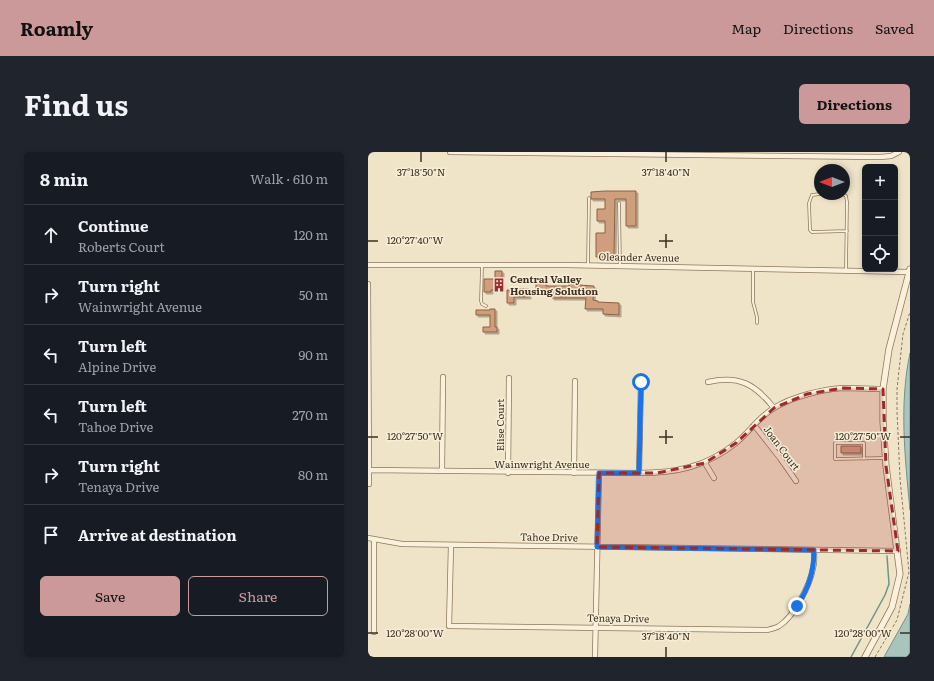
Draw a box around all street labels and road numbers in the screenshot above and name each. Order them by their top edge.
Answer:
street label: Oleander Avenue [599,248,680,265]
street label: Elise Court [492,399,507,451]
street label: Joan Court [761,422,804,473]
street label: Wainwright Avenue [494,456,590,471]
street label: Tahoe Drive [520,528,578,545]
street label: Tenaya Drive [587,609,649,626]

